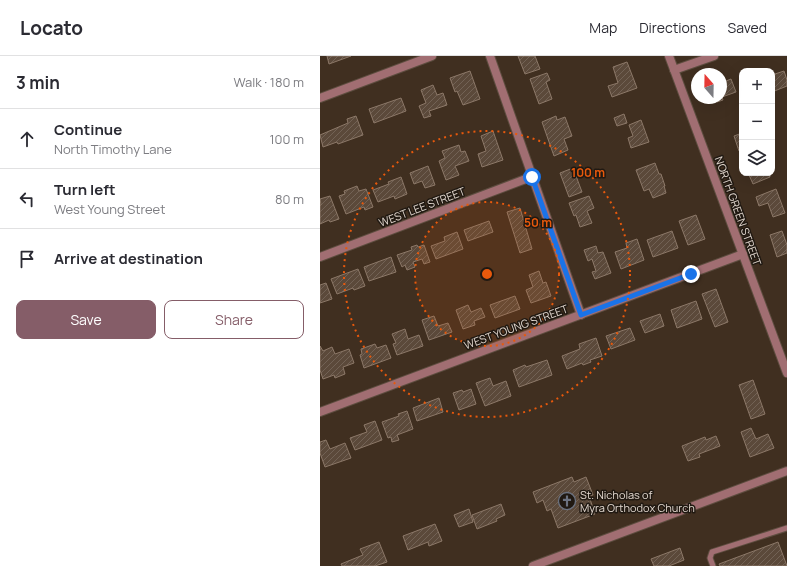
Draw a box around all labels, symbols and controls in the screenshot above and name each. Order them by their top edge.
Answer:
text: Locato [20,15,83,41]
text: Map [589,18,617,37]
text: Directions [639,18,706,37]
text: Saved [728,18,767,37]
north arrow [691,68,727,104]
map controls [739,68,775,176]
button: + [739,68,775,104]
text: 3 min [16,71,60,94]
text: Walk · 180 m [233,73,304,91]
button: − [739,104,775,140]
text: Continue [54,119,122,140]
icon: ahead [16,128,38,150]
text: 100 m [269,130,304,148]
text: North Timothy Lane [54,140,172,158]
button: layers [739,140,775,176]
street label: NORTH GREEN STREET [712,154,765,268]
text: 100 m [571,164,605,181]
route start [523,168,541,186]
text: Turn left [54,179,116,200]
street label: WEST LEE STREET [377,183,467,230]
icon: left [16,188,38,210]
text: 80 m [275,190,304,208]
text: West Young Street [54,200,165,218]
text: 50 m [524,214,552,231]
icon: arrive [16,248,38,270]
text: Arrive at destination [54,248,203,269]
route end [682,265,700,283]
centre of rings [480,267,494,281]
button: Save [16,300,156,339]
button: Share [164,300,304,339]
street label: WEST YOUNG STREET [462,301,570,352]
place label: St. Nicholas of Myra Orthodox Church [580,487,695,515]
church icon: St. Nicholas of Myra Orthodox Church [557,491,577,511]

